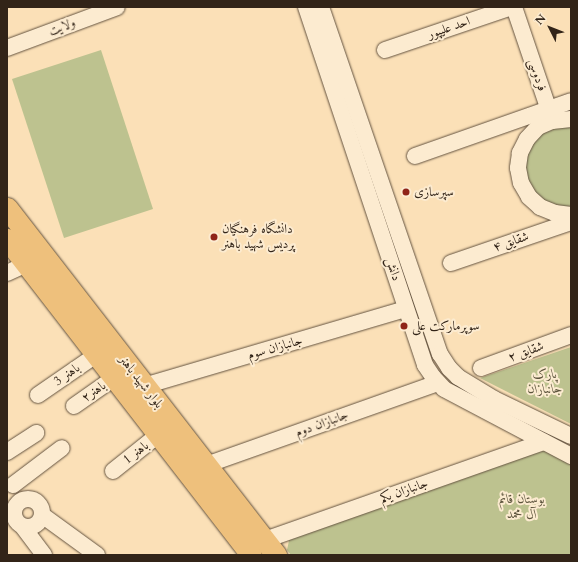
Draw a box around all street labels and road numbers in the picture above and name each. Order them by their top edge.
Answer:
street label: احد علیپور [426,13,472,43]
street label: ولایت [46,15,78,39]
street label: فردوسی [524,57,550,93]
street label: شقایق ۴ [491,229,531,255]
street label: دانش [382,255,404,283]
street label: جانبازان سوم [246,333,304,363]
street label: شقایق ۲ [506,338,546,366]
street label: بلوار شهید باهنر [115,352,167,412]
street label: باهنر 3 [51,360,83,390]
street label: باهنر۲ [79,378,109,406]
street label: جانبازان دوم [293,407,351,441]
street label: باهنر 1 [120,438,152,468]
street label: جانبازان یکم [378,475,430,507]

